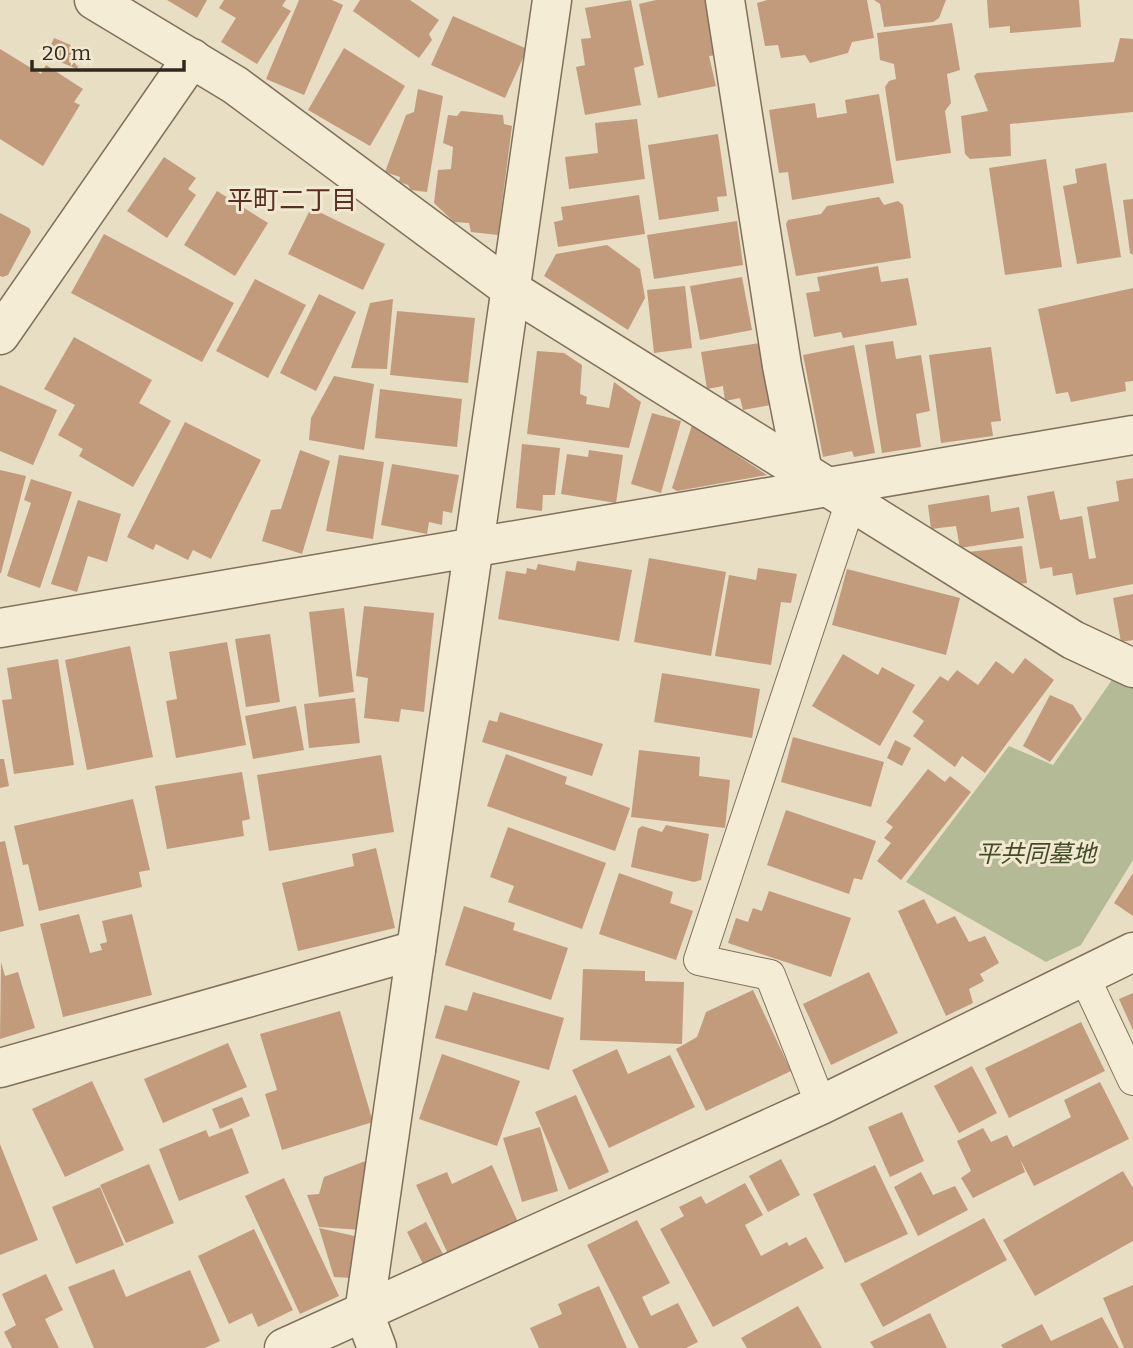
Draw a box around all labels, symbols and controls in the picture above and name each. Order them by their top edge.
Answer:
scale bar [32,28,184,72]
text: 20 m [42,40,91,66]
district label: 平町二丁目 [227,185,357,216]
park label: 平共同墓地 [976,840,1099,868]

